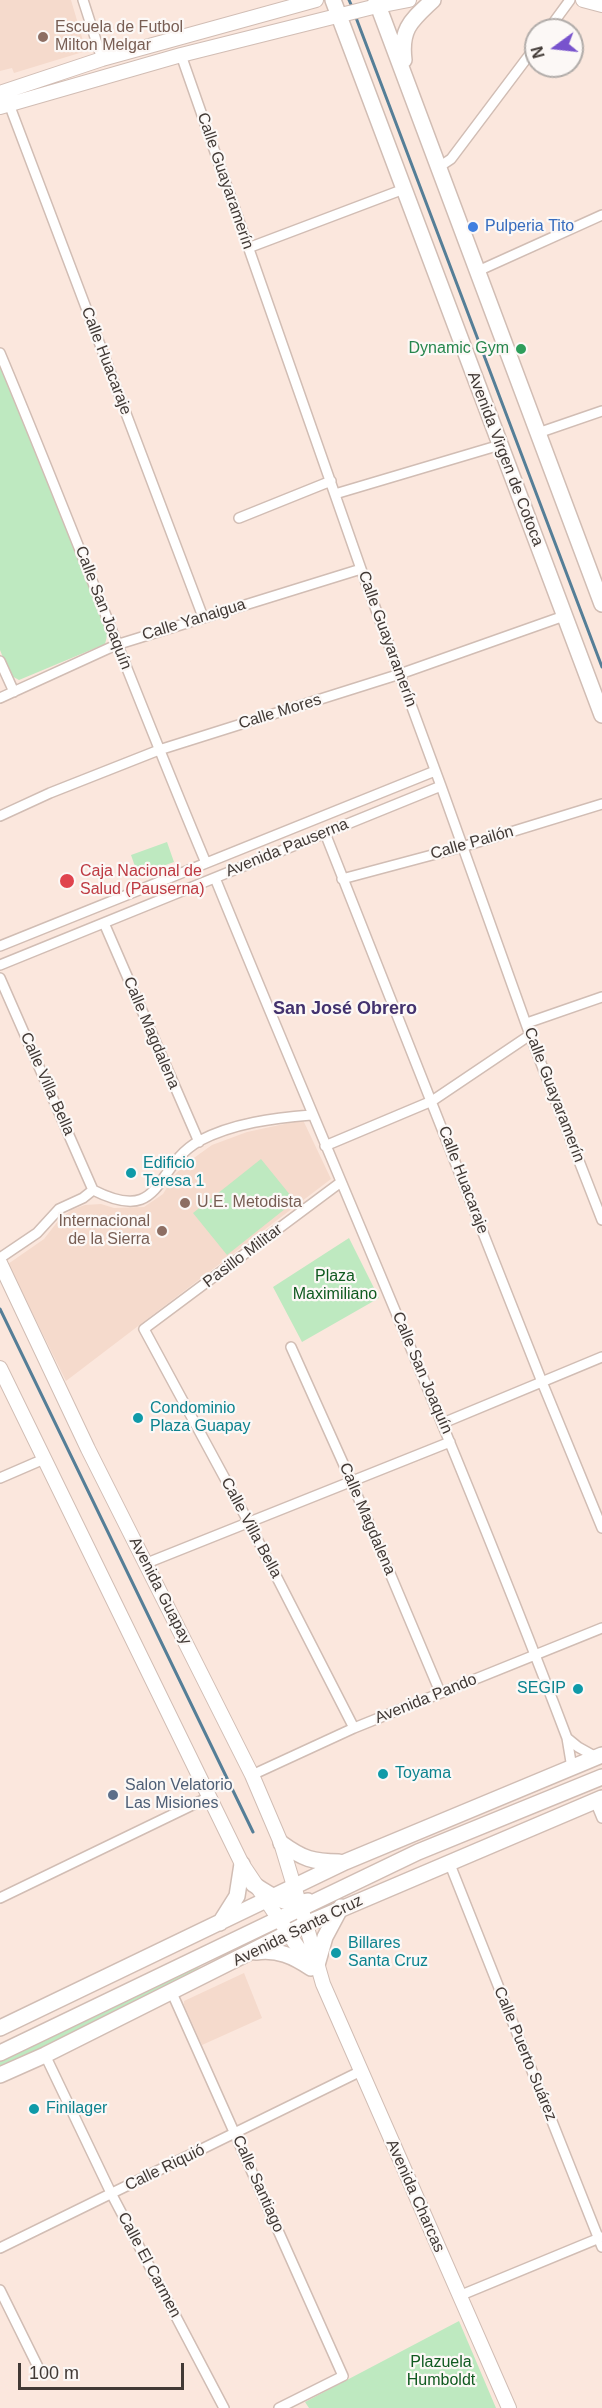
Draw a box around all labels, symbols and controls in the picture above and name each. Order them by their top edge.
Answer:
place label: Escuela de Futbol Milton Melgar [55,18,183,56]
north arrow [524,18,584,78]
marker: Escuela de Futbol Milton Melgar [36,30,50,44]
text: N [528,44,548,60]
street label: Calle Guayaramerín [193,110,257,252]
place label: Pulperia Tito [485,217,574,237]
marker: Pulperia Tito [466,220,480,234]
street label: Calle Huacaraje [77,304,135,418]
place label: Dynamic Gym [409,339,509,359]
marker: Dynamic Gym [514,342,528,356]
street label: Avenida Virgen de Cotoca [463,369,547,549]
street label: Calle San Joaquín [71,544,135,672]
street label: Calle Guayaramerín [353,568,421,710]
street label: Calle Yanaigua [140,595,248,645]
street label: Calle Mores [236,690,324,734]
street label: Avenida Pauserna [223,815,351,881]
street label: Calle Pailón [428,822,516,864]
place label: Caja Nacional de Salud (Pauserna) [80,862,205,900]
marker: Caja Nacional de Salud (Pauserna) [58,872,76,890]
street label: Calle Magdalena [119,974,183,1092]
district label: San José Obrero [273,998,417,1020]
street label: Calle Guayaramerín [519,1025,589,1165]
street label: Calle Villa Bella [16,1029,78,1139]
street label: Calle Huacaraje [434,1123,492,1237]
place label: Edificio Teresa 1 [143,1154,204,1192]
marker: Edificio Teresa 1 [124,1166,138,1180]
place label: U.E. Metodista [197,1193,302,1213]
marker: U.E. Metodista [178,1196,192,1210]
place label: Internacional de la Sierra [58,1212,150,1250]
street label: Pasillo Militar [200,1220,286,1292]
marker: Internacional de la Sierra [155,1224,169,1238]
park label: Plaza Maximiliano [293,1267,377,1305]
street label: Calle San Joaquín [388,1309,456,1437]
place label: Condominio Plaza Guapay [150,1399,251,1437]
marker: Condominio Plaza Guapay [131,1411,145,1425]
street label: Calle Magdalena [335,1460,399,1578]
street label: Calle Villa Bella [216,1475,286,1581]
street label: Avenida Guapay [125,1534,195,1648]
street label: Avenida Pando [372,1670,480,1728]
place label: SEGIP [517,1679,566,1699]
marker: SEGIP [571,1682,585,1696]
place label: Toyama [395,1764,451,1784]
marker: Toyama [376,1767,390,1781]
place label: Salon Velatorio Las Misiones [125,1776,233,1814]
marker: Salon Velatorio Las Misiones [106,1788,120,1802]
street label: Avenida Santa Cruz [230,1891,366,1971]
place label: Billares Santa Cruz [348,1934,428,1972]
marker: Billares Santa Cruz [329,1946,343,1960]
street label: Calle Puerto Suárez [489,1984,561,2124]
place label: Finilager [46,2099,107,2119]
marker: Finilager [27,2102,41,2116]
street label: Calle Santiago [228,2133,288,2235]
street label: Avenida Charcas [382,2137,448,2255]
street label: Calle Riquió [122,2140,208,2196]
street label: Calle El Carmen [113,2209,185,2321]
scale bar [21,2351,188,2389]
park label: Plazuela Humboldt [407,2353,475,2391]
text: 100 m [29,2363,79,2383]

